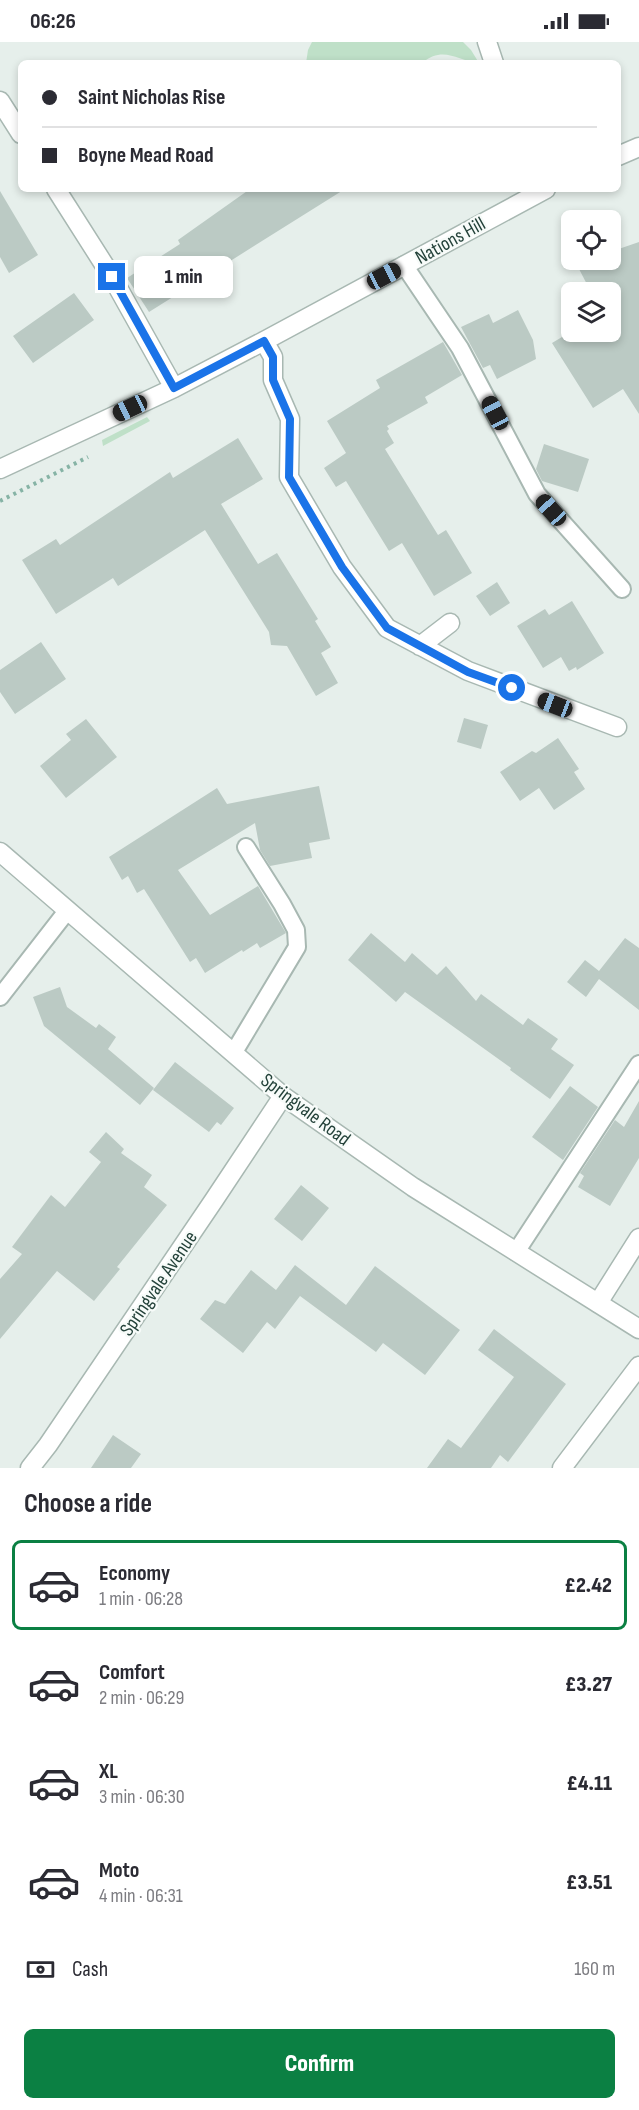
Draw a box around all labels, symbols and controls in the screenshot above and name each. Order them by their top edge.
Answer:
text: 06:26 [30,8,76,35]
text: Saint Nicholas Rise [78,84,225,111]
text: Boyne Mead Road [78,142,214,169]
map controls [561,210,621,342]
button: locate [561,210,621,270]
street label: Nations Hill [411,212,490,270]
callout: 1 min [133,256,232,298]
car [364,260,404,292]
route end [98,263,125,290]
text: 1 min [164,265,203,289]
button: layers [561,282,621,342]
car [110,392,150,424]
car [479,393,511,433]
car [532,491,570,529]
route start [498,674,525,701]
car [535,690,575,720]
street label: Springvale Road [256,1068,355,1151]
street label: Springvale Avenue [115,1226,203,1341]
text: Choose a ride [24,1488,152,1520]
icon: car [27,1558,81,1612]
text: Economy [99,1560,170,1587]
text: £2.42 [565,1572,612,1599]
text: 1 min · 06:28 [99,1587,183,1611]
icon: car [27,1657,81,1711]
text: Comfort [99,1659,165,1686]
text: £3.27 [565,1671,612,1698]
text: 2 min · 06:29 [99,1686,184,1710]
icon: car [27,1756,81,1810]
text: XL [99,1758,118,1785]
text: £4.11 [566,1770,612,1797]
text: 3 min · 06:30 [99,1785,185,1809]
icon: car [27,1855,81,1909]
text: Moto [99,1857,139,1884]
text: £3.51 [566,1869,612,1896]
text: 4 min · 06:31 [99,1884,183,1908]
icon: cash [24,1953,57,1986]
text: Cash [72,1956,108,1983]
text: 160 m [574,1957,615,1981]
button: Confirm [24,2029,615,2098]

